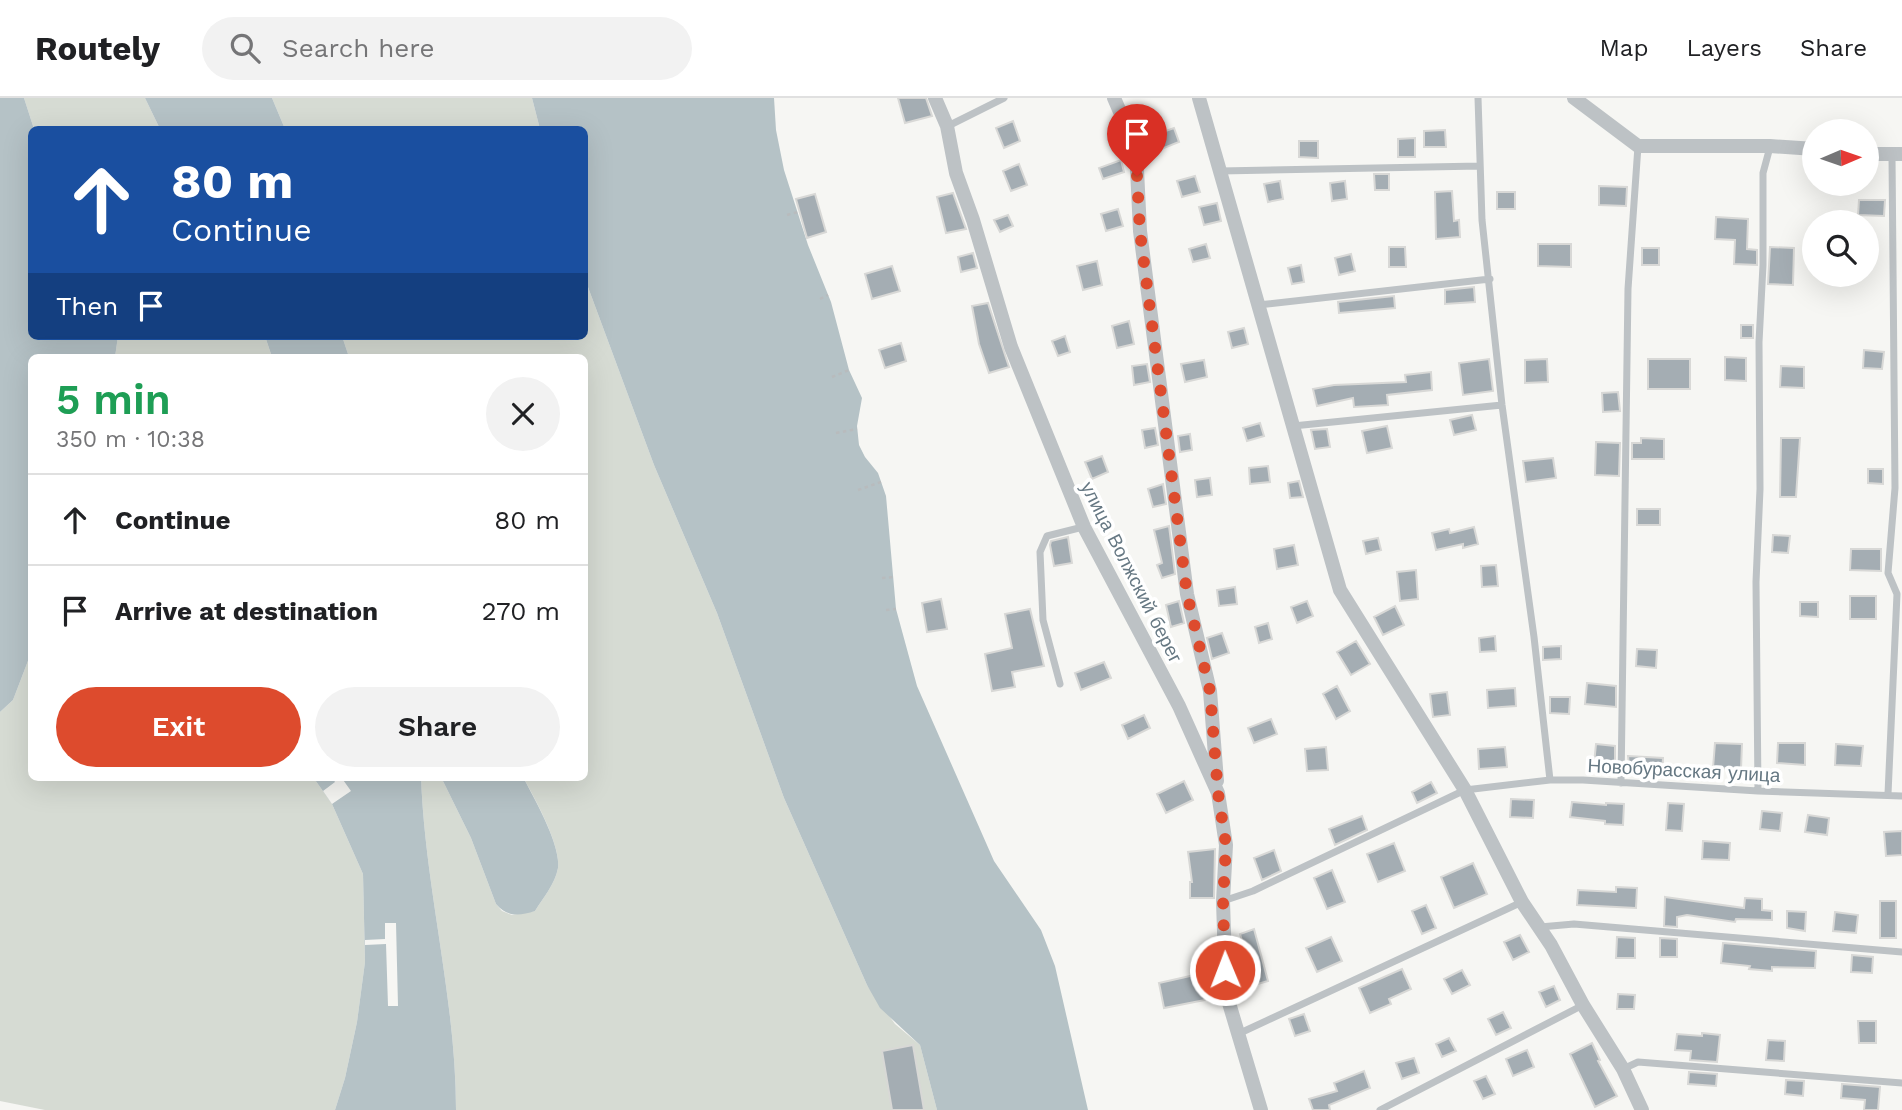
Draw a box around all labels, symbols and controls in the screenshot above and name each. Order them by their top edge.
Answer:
search box [202,17,692,80]
text: Routely [35,29,160,68]
icon: search [226,29,264,67]
text: Search here [282,33,434,63]
text: Map [1600,34,1648,62]
text: Layers [1686,34,1762,62]
text: Share [1800,34,1867,62]
pin [1107,104,1167,176]
icon: arrive [1118,115,1156,153]
north arrow [1802,119,1880,196]
map controls [1802,119,1879,287]
text: 80 m [171,152,293,210]
icon: ahead [56,154,147,245]
button: search [1802,210,1879,287]
text: Continue [171,211,312,249]
icon: arrive [132,287,170,325]
text: Then [56,291,118,321]
text: 5 min [56,375,171,424]
button: close [486,377,560,451]
text: 350 m · 10:38 [56,426,205,453]
street label: улица Волжский берег [1076,478,1187,667]
icon: ahead [56,501,94,539]
text: Continue [115,505,231,535]
text: 80 m [494,505,560,535]
icon: arrive [56,592,94,630]
text: Arrive at destination [115,596,378,626]
text: 270 m [481,596,560,626]
button: Exit [56,687,301,767]
button: Share [315,687,560,767]
street label: Новобурасская улица [1587,754,1781,787]
position arrow [1188,933,1262,1007]

